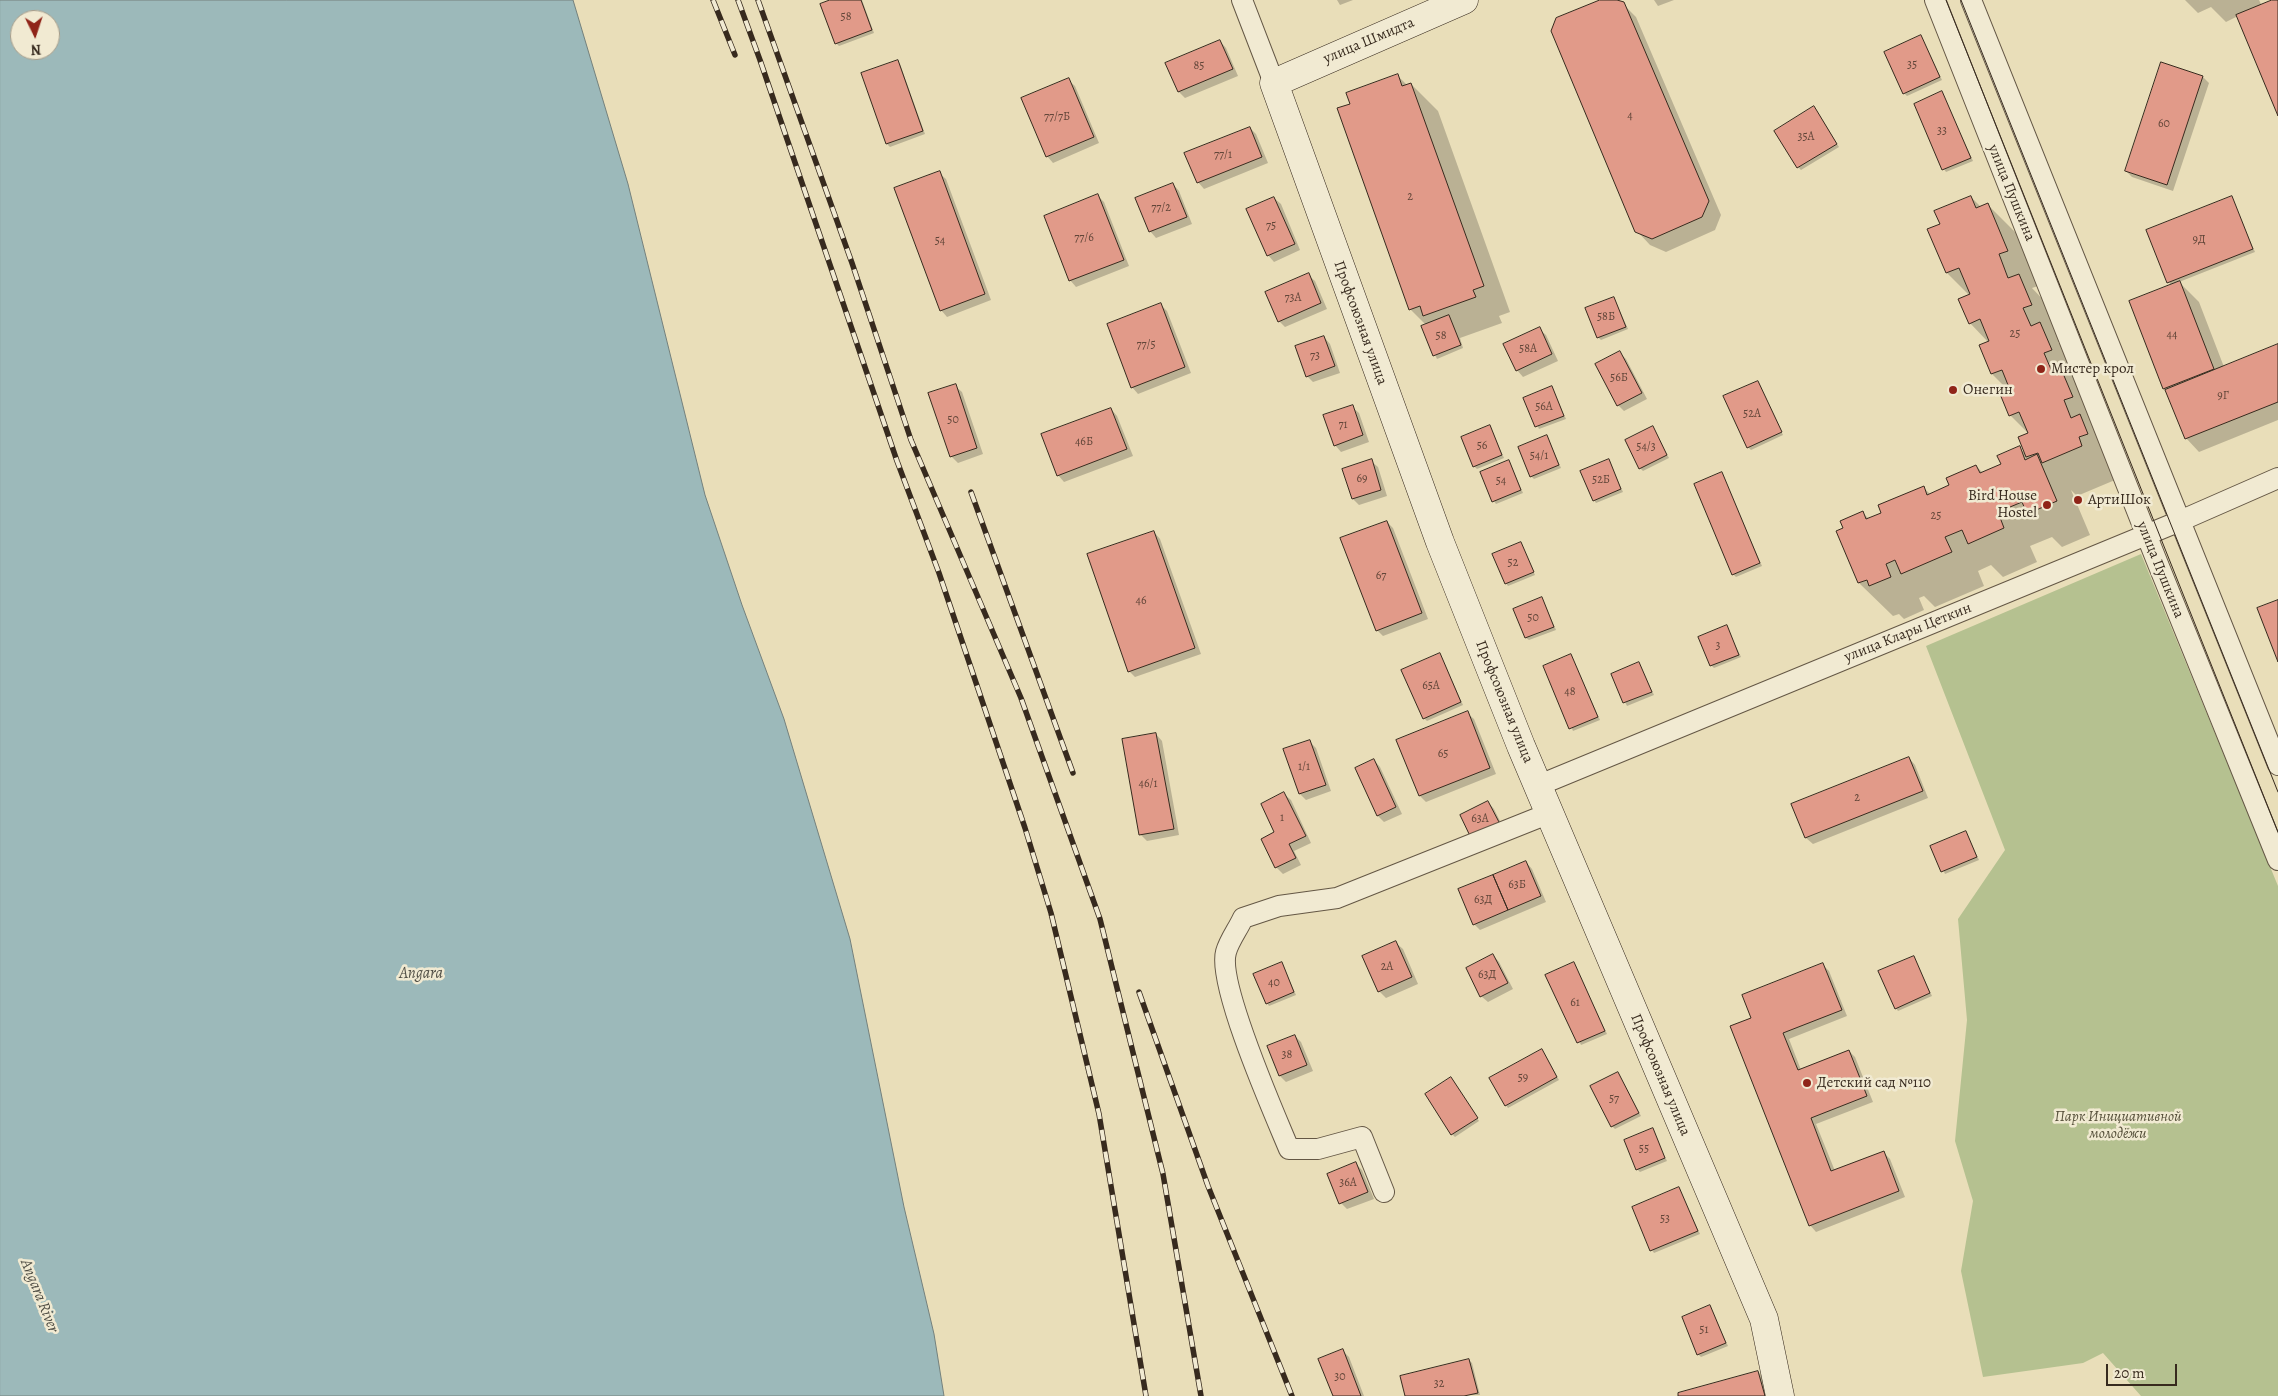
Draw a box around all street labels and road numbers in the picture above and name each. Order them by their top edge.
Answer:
street label: улица Шмидта [1321,14,1417,68]
street label: улица Пушкина [1983,142,2039,244]
street label: Профсоюзная улица [1329,259,1391,387]
street label: улица Пушкина [2132,519,2188,621]
street label: улица Клары Цеткин [1842,599,1974,667]
street label: Профсоюзная улица [1471,638,1537,766]
street label: Профсоюзная улица [1626,1011,1694,1139]

